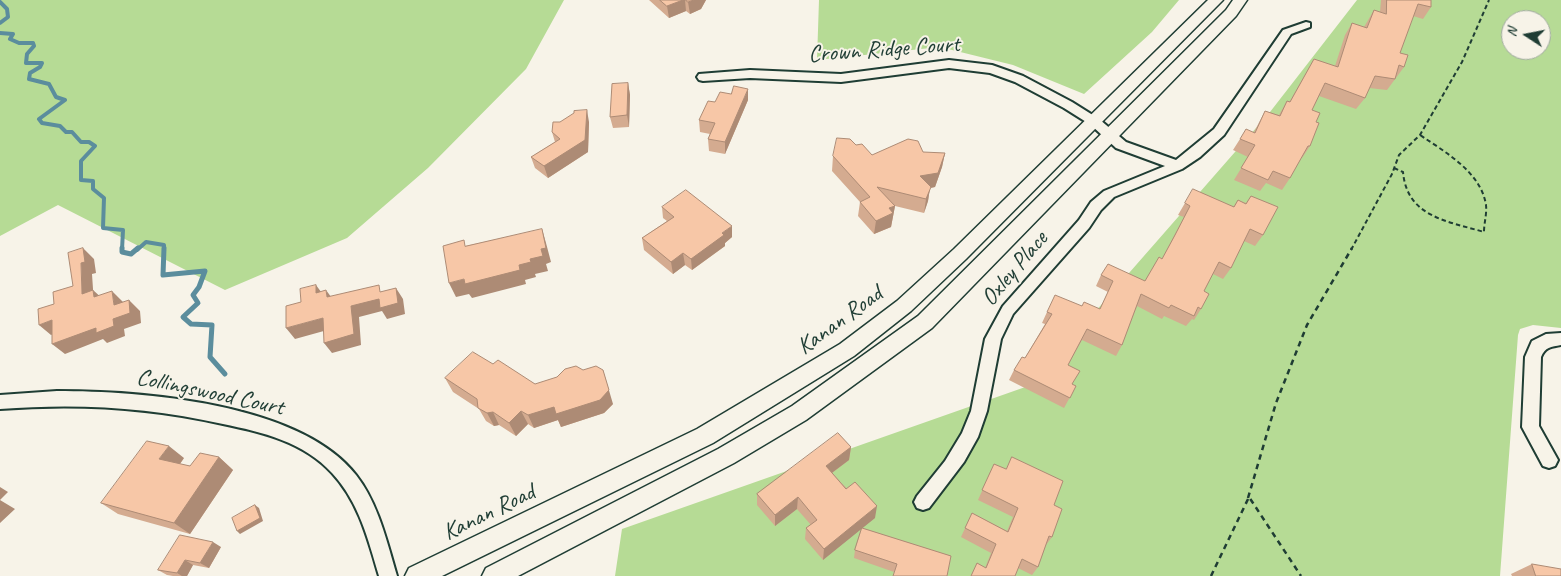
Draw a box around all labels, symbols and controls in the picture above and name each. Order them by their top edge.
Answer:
north arrow [1501,10,1551,60]
text: N [1503,26,1521,38]
street label: Crown Ridge Court [807,30,961,70]
street label: Oxley Place [975,226,1055,312]
street label: Kanan Road [792,280,888,362]
street label: Collingswood Court [134,363,286,423]
street label: Kanan Road [438,478,540,548]

